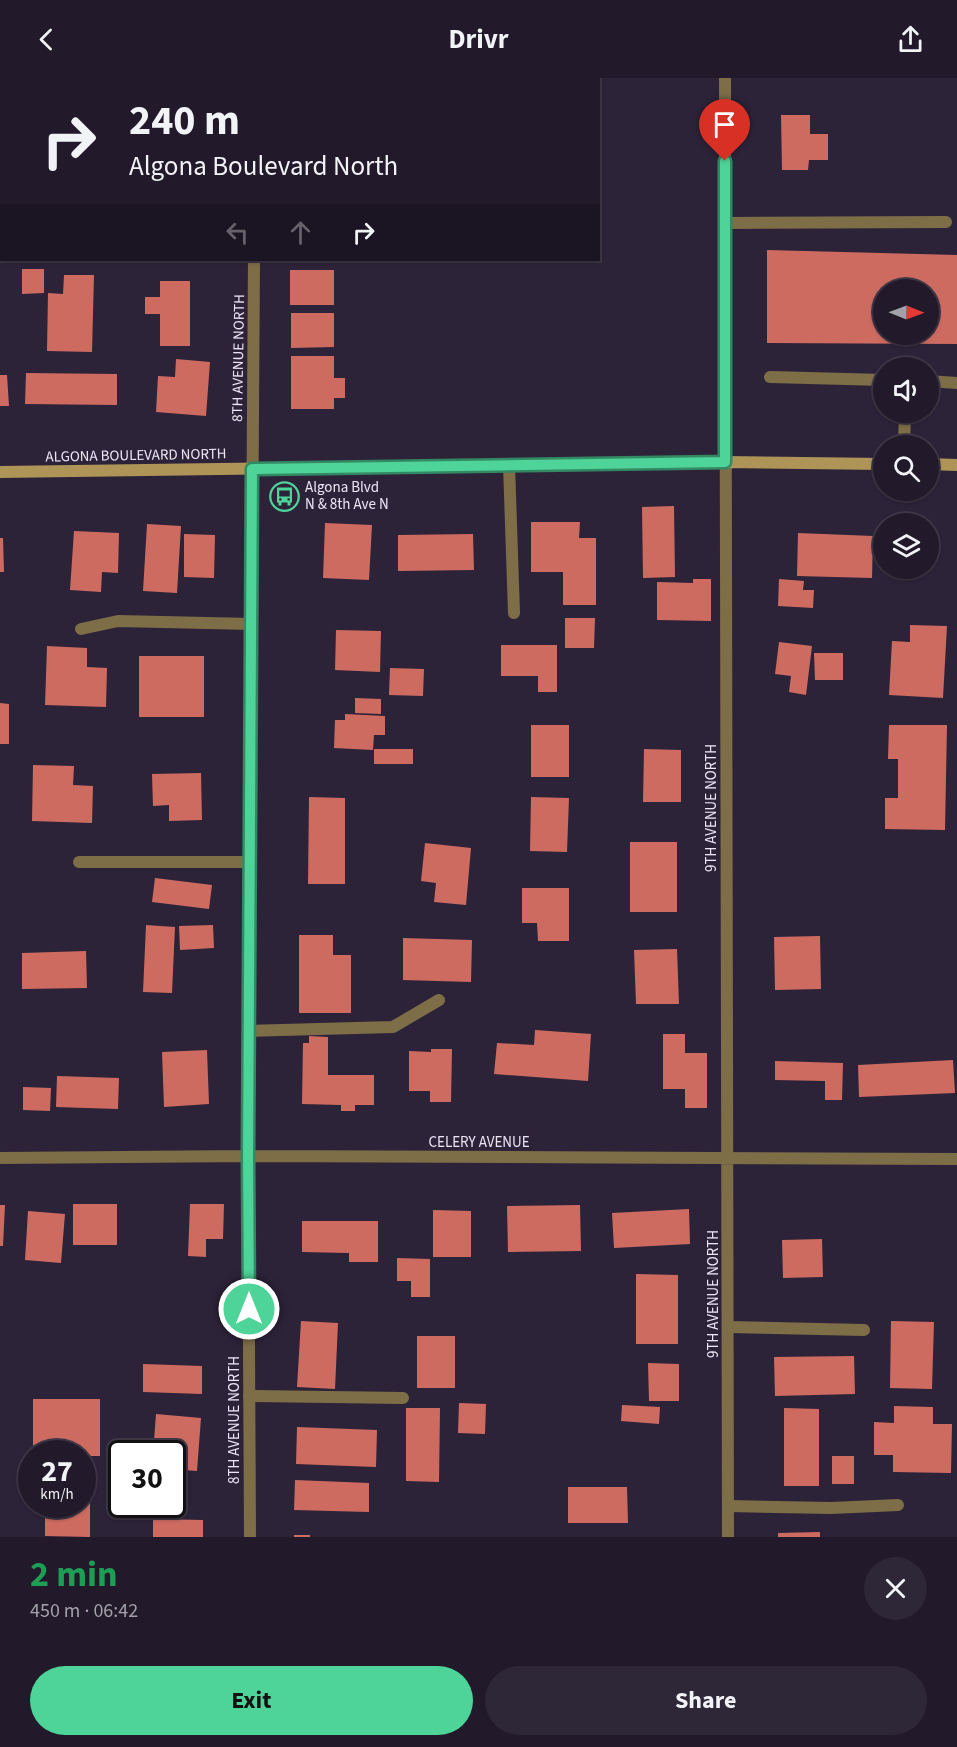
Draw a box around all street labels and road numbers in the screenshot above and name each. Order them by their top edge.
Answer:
street label: 8TH AVENUE NORTH [227,294,250,422]
street label: ALGONA BOULEVARD NORTH [45,443,227,468]
street label: 9TH AVENUE NORTH [701,744,722,872]
street label: CELERY AVENUE [428,1132,530,1153]
street label: 9TH AVENUE NORTH [703,1230,724,1358]
street label: 8TH AVENUE NORTH [224,1356,245,1484]

